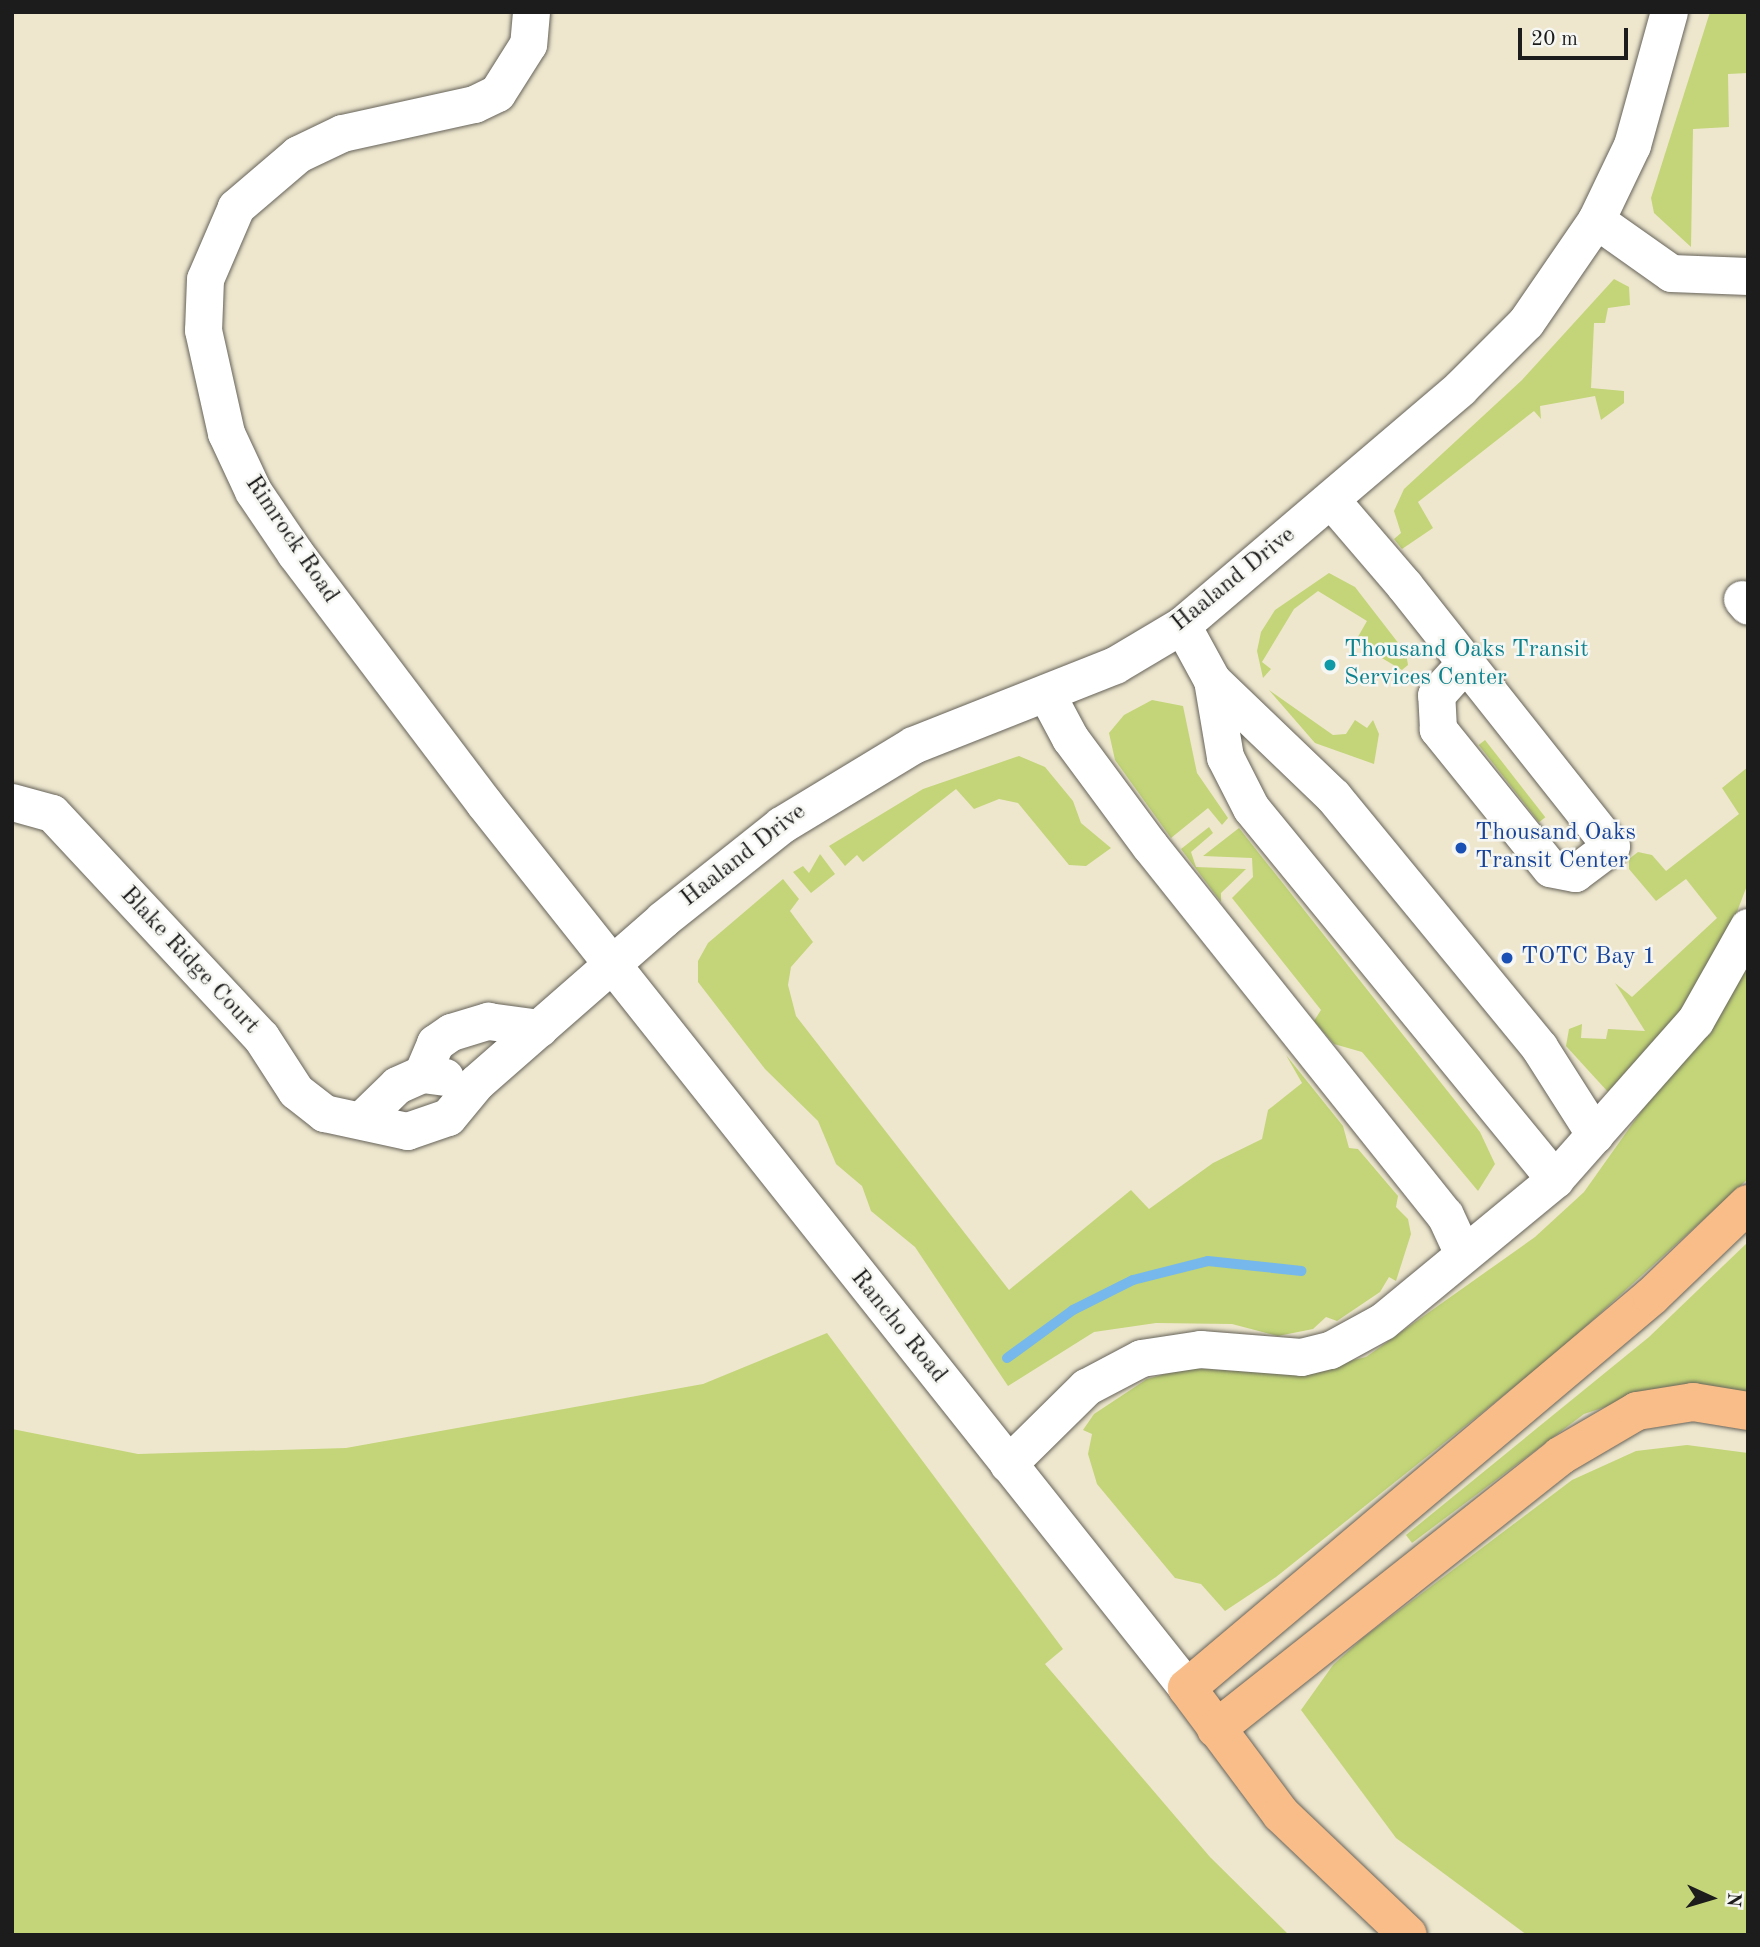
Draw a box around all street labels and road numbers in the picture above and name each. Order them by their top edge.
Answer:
street label: Rimrock Road [238,471,344,609]
street label: Haaland Drive [1166,521,1302,639]
street label: Haaland Drive [676,798,812,914]
street label: Blake Ridge Court [113,881,265,1041]
street label: Rancho Road [844,1264,952,1390]

